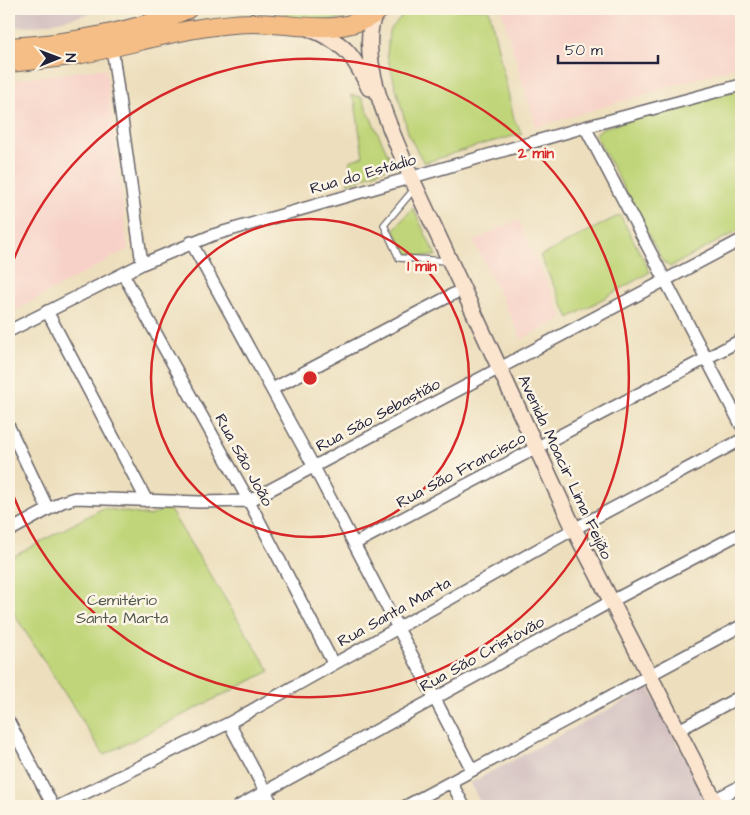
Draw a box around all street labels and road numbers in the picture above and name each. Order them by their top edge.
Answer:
street label: Rua do Estádio [307,148,419,200]
street label: Avenida Moacir Lima Feijão [513,371,617,563]
street label: Rua São Sebastião [312,373,444,457]
street label: Rua São João [210,410,278,510]
street label: Rua São Francisco [392,427,530,513]
street label: Rua Santa Marta [333,572,455,652]
street label: Rua São Cristóvão [416,611,548,697]

